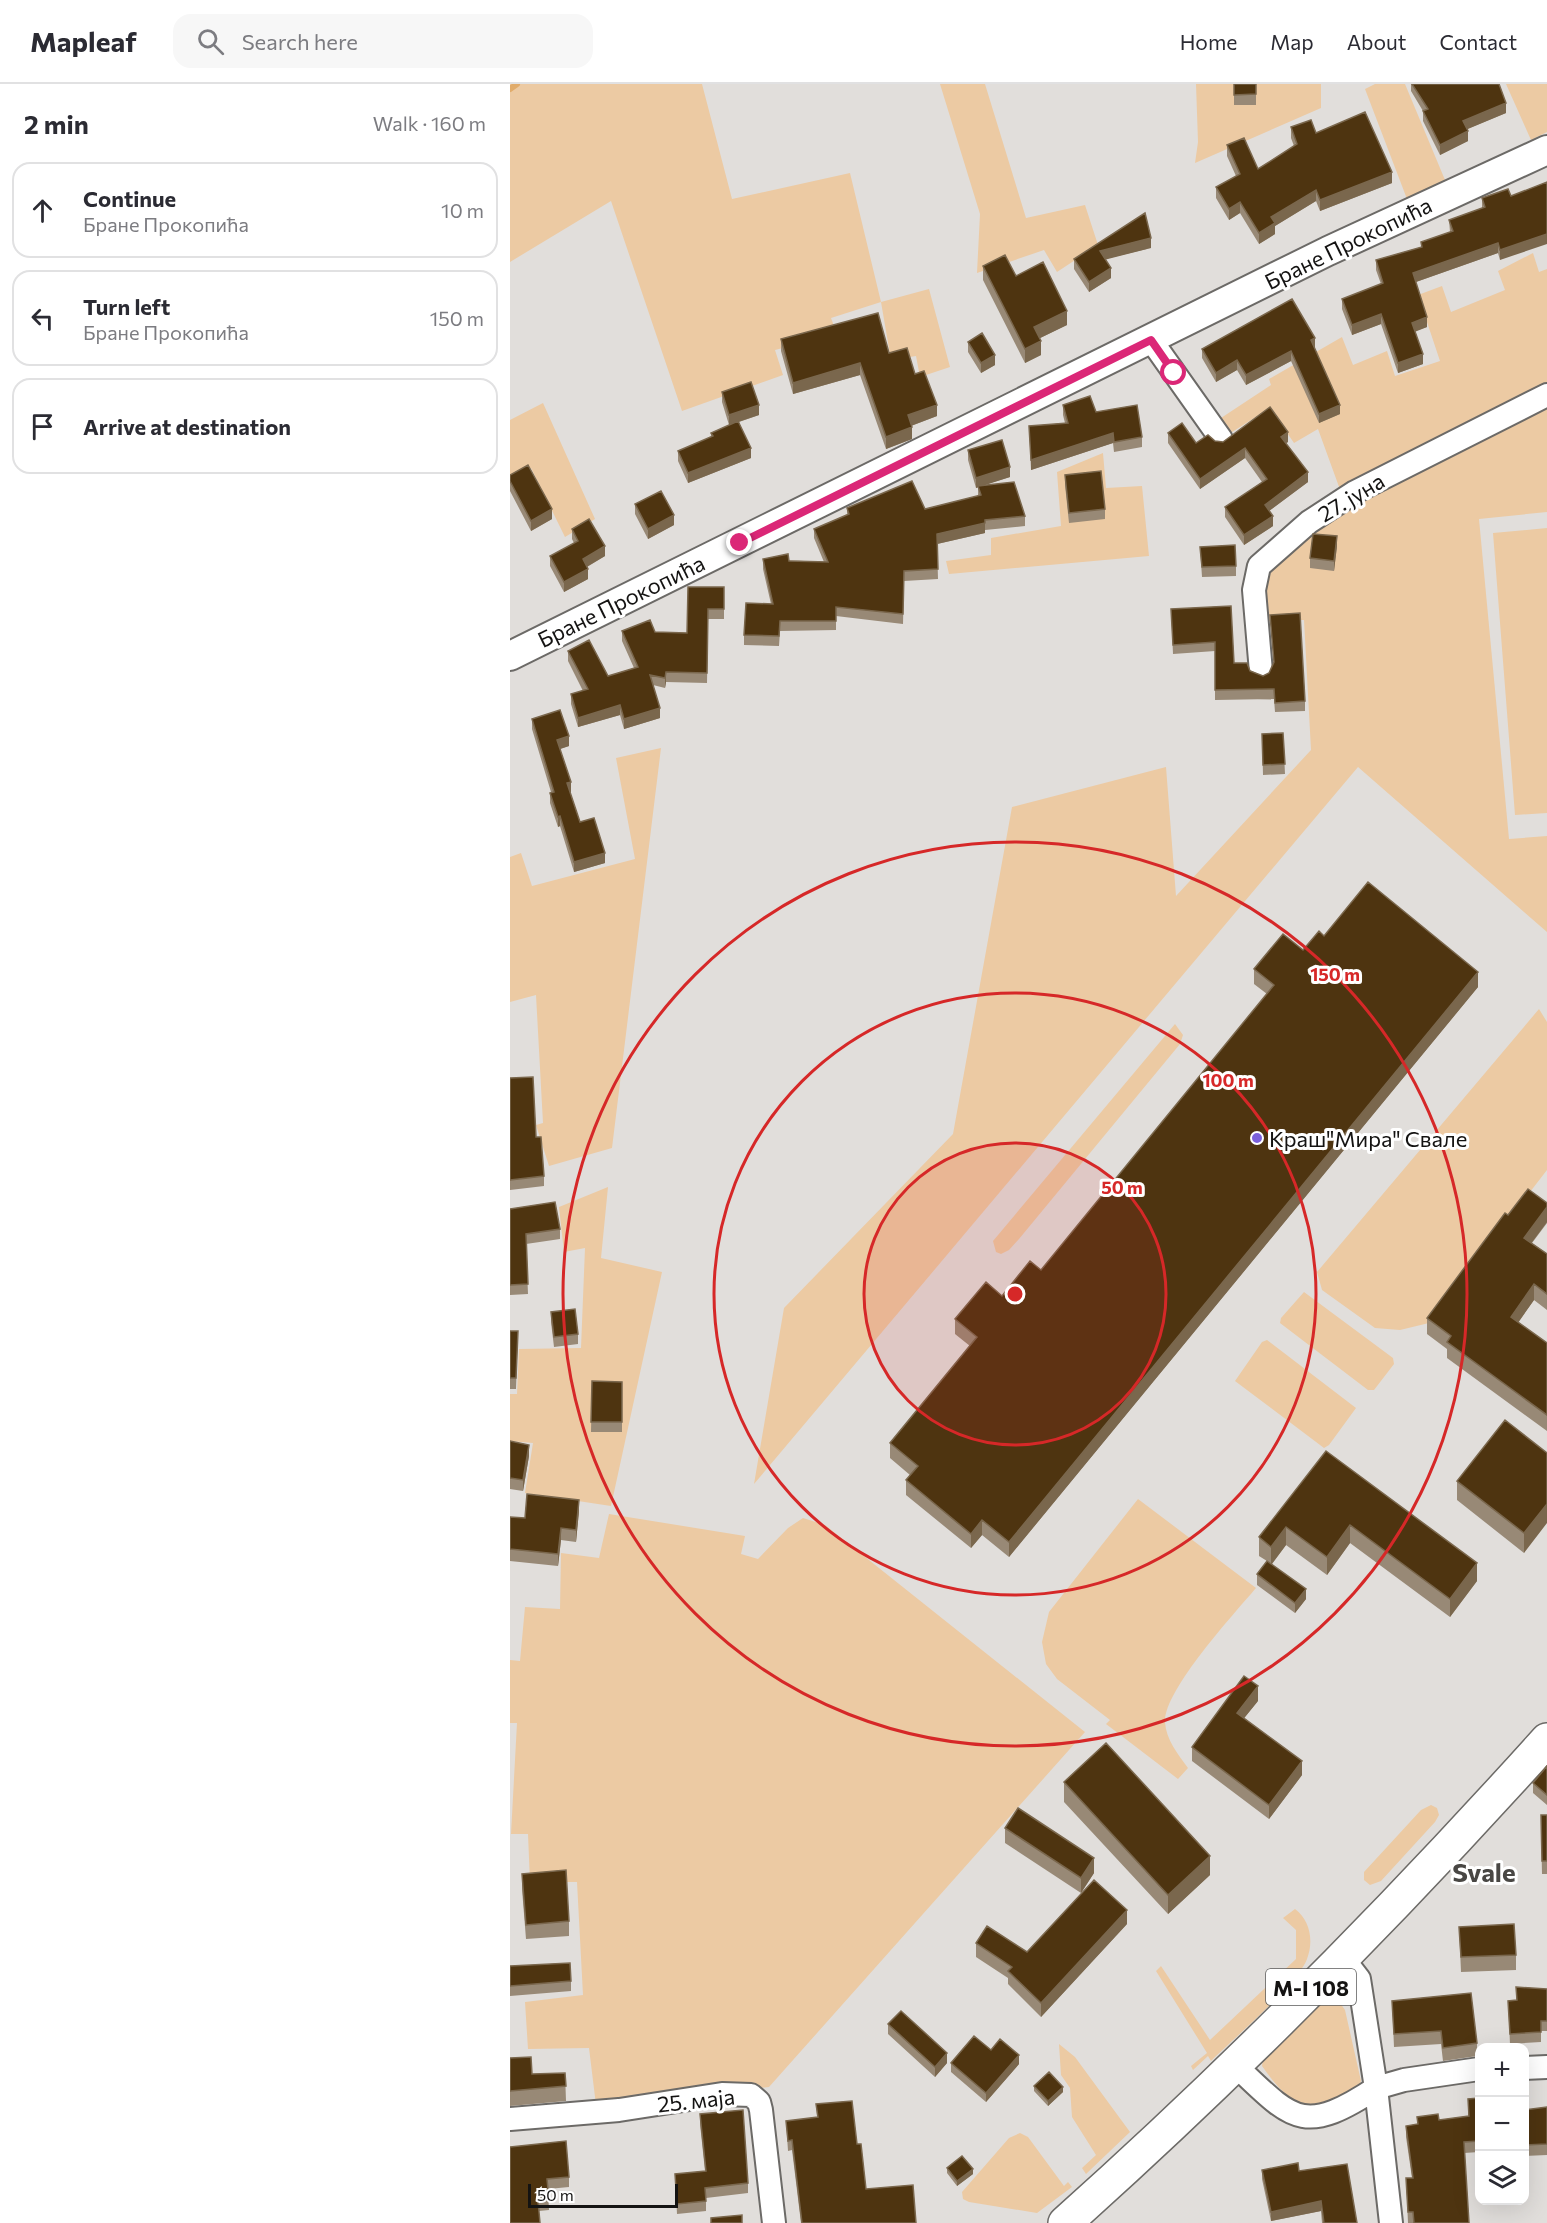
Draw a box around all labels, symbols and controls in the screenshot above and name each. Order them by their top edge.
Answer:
search box [173,14,593,68]
text: Mapleaf [30,24,137,58]
icon: search [194,25,227,58]
text: Search here [242,28,358,55]
text: Home [1180,29,1237,54]
text: Map [1270,29,1314,54]
text: About [1347,29,1406,54]
text: Contact [1439,29,1517,54]
text: 2 min [24,108,89,139]
text: Walk · 160 m [373,111,486,135]
text: Continue [83,185,176,212]
street label: Бране Прокопића [1260,191,1436,295]
icon: ahead [26,194,59,227]
text: 10 m [441,198,484,222]
text: Бране Прокопића [83,212,249,236]
text: Turn left [83,293,170,320]
icon: left [26,302,59,335]
text: 150 m [430,306,484,330]
text: Бране Прокопића [83,320,249,344]
route start [1160,359,1186,385]
icon: arrive [26,410,59,443]
text: Arrive at destination [83,413,291,440]
street label: 27. јуна [1313,467,1389,527]
route end [726,529,752,555]
street label: Бране Прокопића [533,549,709,653]
text: 150 m [1310,963,1360,985]
text: 100 m [1202,1069,1254,1091]
place label: Краш"Мира" Свале [1269,1125,1467,1152]
marker: Краш"Мира" Свале [1250,1131,1264,1145]
text: 50 m [1101,1176,1143,1198]
centre of rings [1005,1284,1025,1304]
district label: Svale [1452,1856,1516,1887]
road number: M-I 108 [1266,1969,1356,2005]
map controls [1475,2043,1529,2205]
button: + [1475,2043,1529,2097]
street label: 25. маја [656,2082,736,2118]
button: − [1475,2097,1529,2151]
button: layers [1475,2151,1529,2205]
scale bar [528,2181,678,2208]
text: 50 m [537,2185,574,2204]

